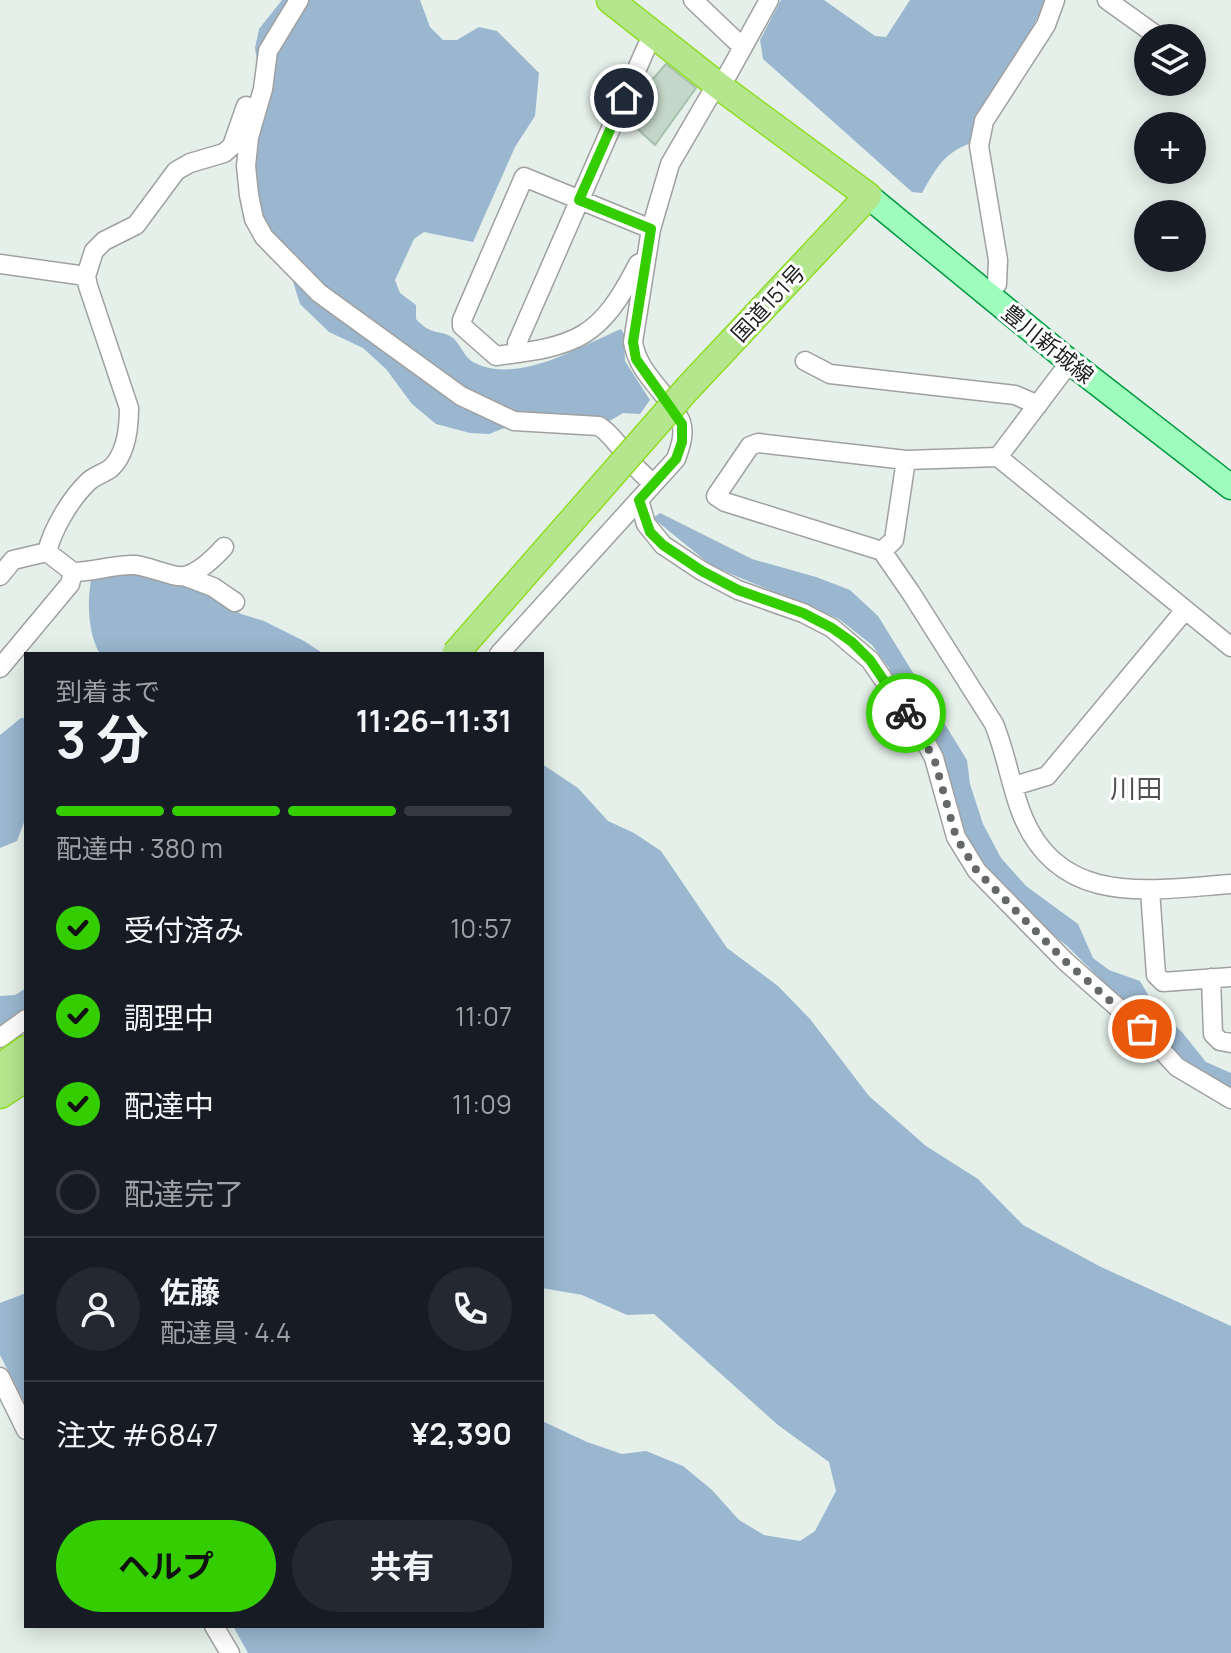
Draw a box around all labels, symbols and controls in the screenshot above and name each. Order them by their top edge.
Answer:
map controls [1134,24,1206,272]
button: layers [1134,24,1206,96]
pin [590,64,658,132]
icon: home [602,76,646,120]
button: + [1134,112,1206,184]
button: − [1134,200,1206,272]
street label: 国道151号 [724,258,812,348]
street label: 豊川新城線 [996,298,1100,390]
text: 到着まで [56,673,160,709]
courier [866,673,946,753]
icon: bike [884,691,928,735]
text: 11:26–11:31 [356,700,512,741]
text: 3 分 [56,703,149,774]
district label: 川田 [1110,770,1162,806]
text: 配達中 · 380 m [56,830,223,866]
icon: check [56,906,100,950]
text: 受付済み [124,909,244,950]
text: 10:57 [450,910,512,946]
icon: check [56,994,100,1038]
pin [1108,995,1176,1063]
text: 調理中 [124,997,214,1038]
text: 11:07 [455,998,512,1034]
icon: bag [1120,1007,1164,1051]
icon: check [56,1082,100,1126]
text: 配達中 [124,1085,214,1126]
text: 11:09 [452,1086,512,1122]
text: 配達完了 [124,1173,244,1214]
button: person [56,1267,140,1351]
button: phone [428,1267,512,1351]
text: 佐藤 [160,1271,220,1312]
text: 配達員 · 4.4 [160,1314,291,1350]
text: ¥2,390 [411,1413,512,1454]
text: 注文 #6847 [56,1414,218,1455]
button: ヘルプ [56,1520,276,1612]
button: 共有 [292,1520,512,1612]

